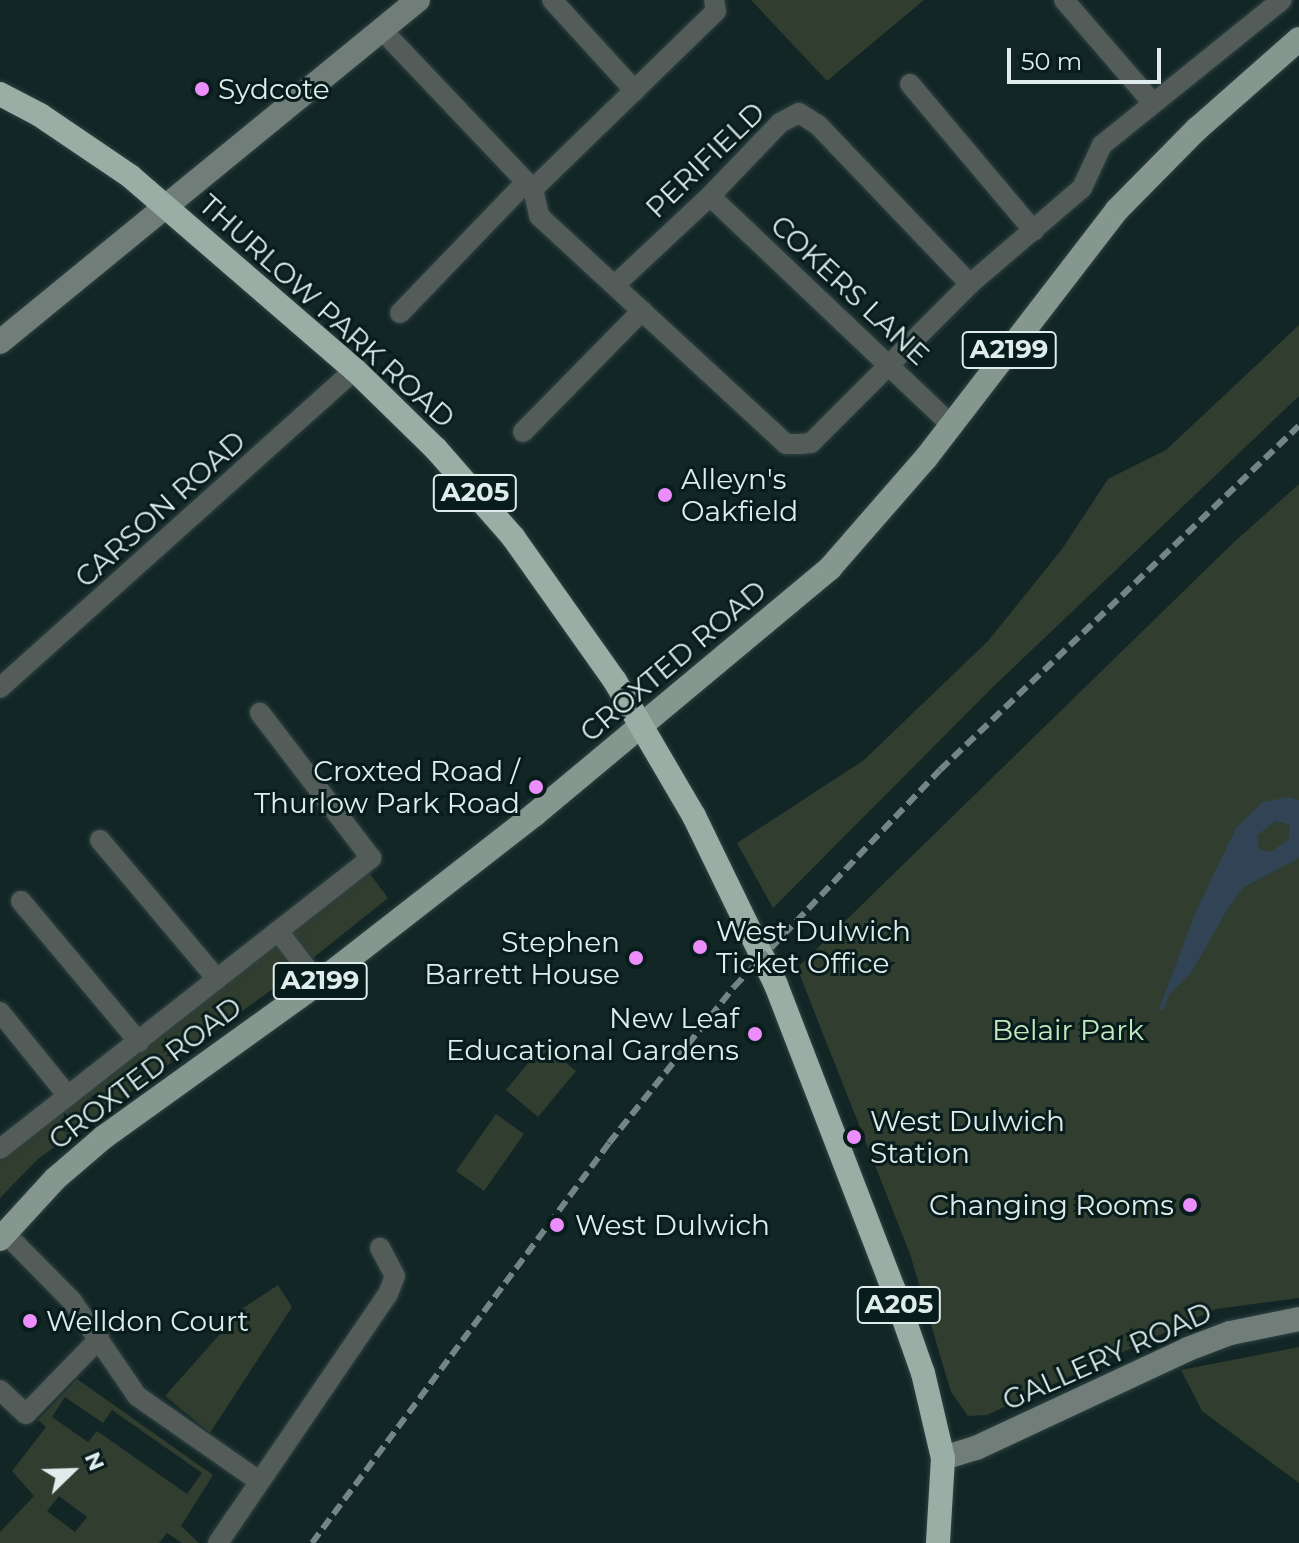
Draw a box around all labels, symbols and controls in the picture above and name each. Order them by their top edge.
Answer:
scale bar [1011,32,1165,82]
text: 50 m [1021,47,1082,76]
place label: Sydcote [218,72,330,106]
marker: Sydcote [193,80,211,98]
street label: PERIFIELD [639,95,771,225]
street label: THURLOW PARK ROAD [192,188,462,434]
street label: COKERS LANE [764,208,936,372]
road number: A2199 [961,328,1057,372]
street label: CARSON ROAD [68,424,252,594]
place label: Alleyn's Oakfield [681,462,798,528]
road number: A205 [431,471,519,515]
marker: Alleyn's Oakfield [656,486,674,504]
street label: CROXTED ROAD [573,573,773,749]
place label: Croxted Road / Thurlow Park Road [254,754,520,820]
marker: Croxted Road / Thurlow Park Road [527,778,545,796]
place label: West Dulwich Ticket Office [716,914,911,980]
place label: Stephen Barrett House [424,925,620,991]
marker: West Dulwich Ticket Office [691,938,709,956]
marker: Stephen Barrett House [627,949,645,967]
road number: A2199 [272,959,368,1003]
street label: CROXTED ROAD [42,990,248,1156]
place label: New Leaf Educational Gardens [446,1001,739,1067]
park label: Belair Park [992,1013,1144,1047]
marker: New Leaf Educational Gardens [746,1025,764,1043]
place label: West Dulwich Station [870,1104,1065,1170]
marker: West Dulwich Station [845,1128,863,1146]
place label: Changing Rooms [929,1188,1174,1222]
marker: Changing Rooms [1181,1196,1199,1214]
place label: West Dulwich [575,1208,770,1242]
marker: West Dulwich [546,1214,568,1236]
road number: A205 [855,1283,943,1327]
street label: GALLERY ROAD [997,1295,1217,1417]
place label: Welldon Court [46,1304,249,1338]
marker: Welldon Court [21,1312,39,1330]
north arrow [32,1431,112,1511]
text: N [79,1448,110,1475]

